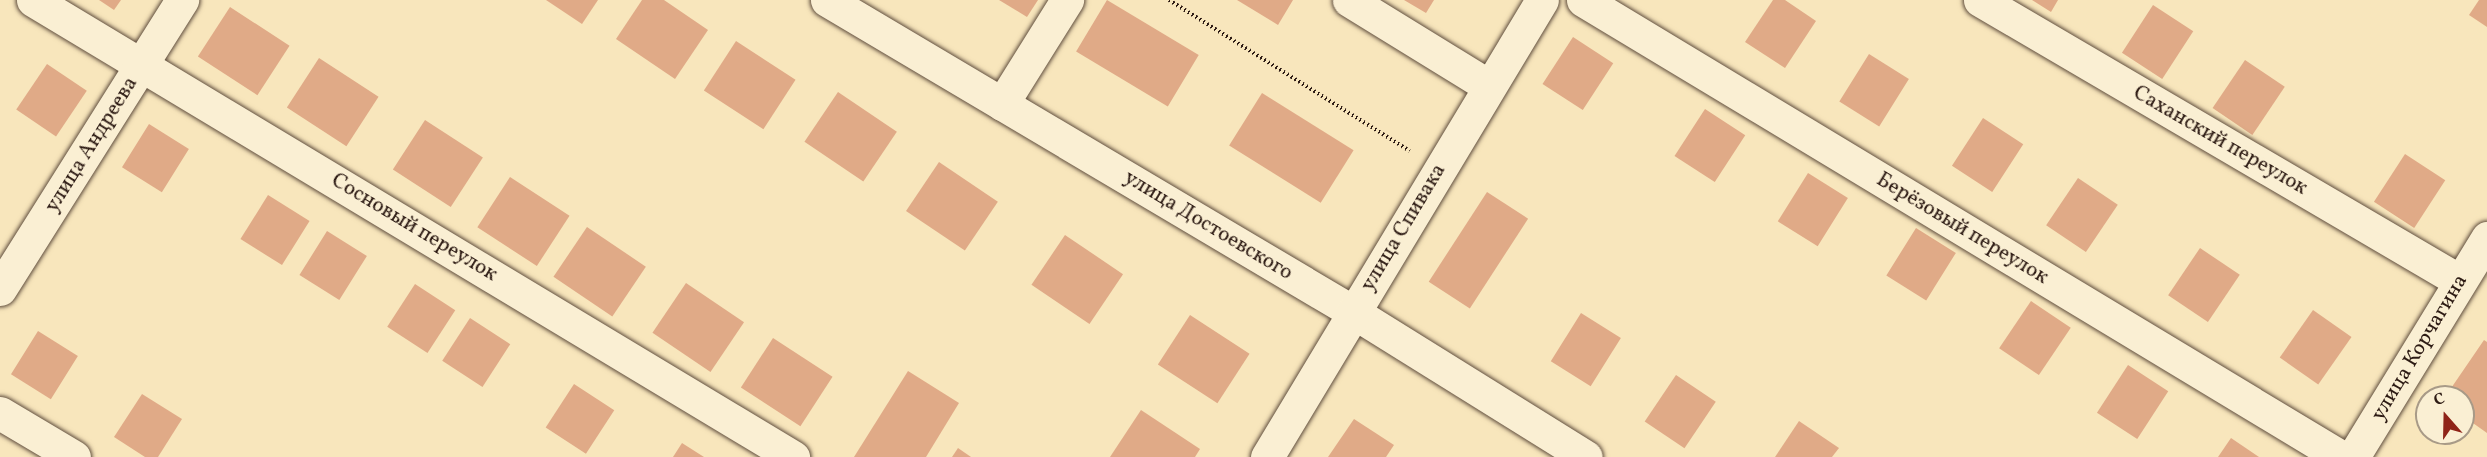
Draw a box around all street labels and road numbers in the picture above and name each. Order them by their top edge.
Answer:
street label: улица Андреева [40,73,144,217]
street label: Саханский переулок [2128,81,2312,201]
street label: улица Спивака [1356,160,1452,296]
street label: улица Достоевского [1119,166,1297,286]
street label: Сосновый переулок [326,168,502,288]
street label: Берёзовый переулок [1871,168,2053,290]
street label: улица Корчагина [2366,270,2474,426]

